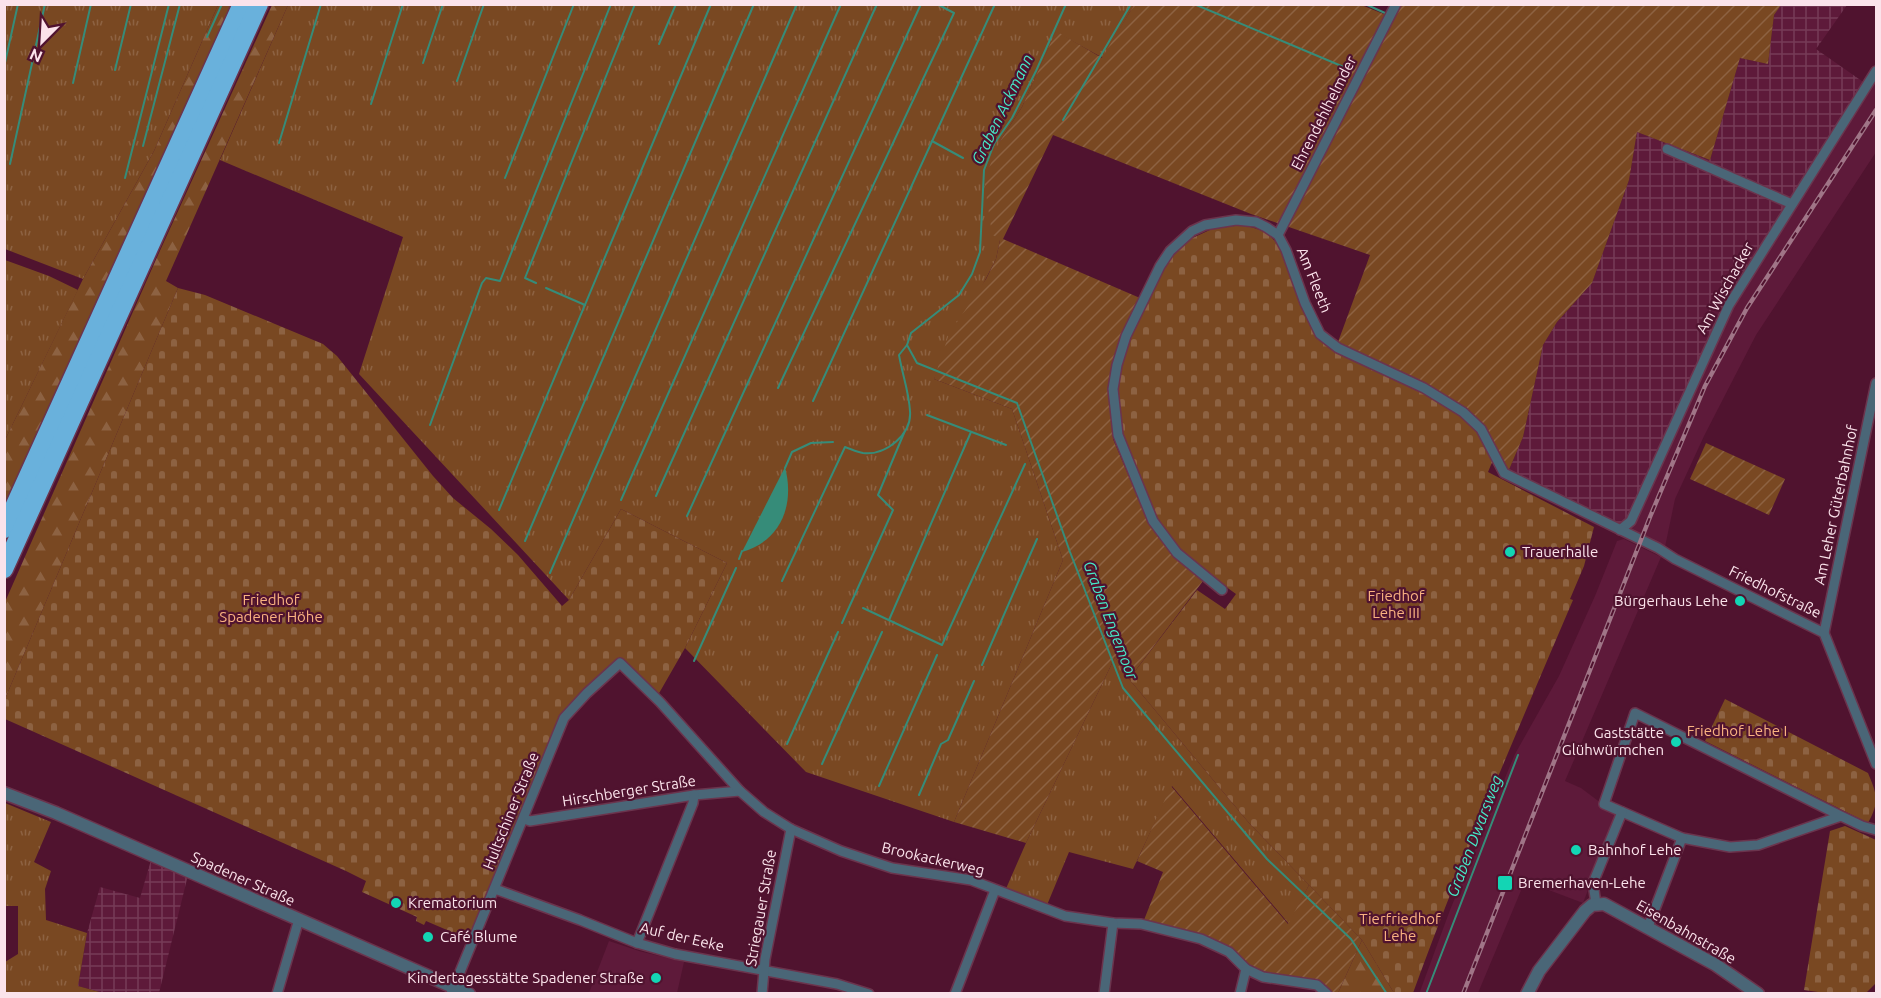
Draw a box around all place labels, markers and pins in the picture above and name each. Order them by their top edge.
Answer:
place label: Trauerhalle [1522,543,1598,560]
marker: Trauerhalle [1503,545,1517,559]
place label: Bürgerhaus Lehe [1614,592,1728,609]
marker: Bürgerhaus Lehe [1733,594,1747,608]
place label: Gaststätte Glühwürmchen [1562,724,1664,758]
marker: Gaststätte Glühwürmchen [1669,735,1683,749]
place label: Bahnhof Lehe [1588,841,1682,858]
marker: Bahnhof Lehe [1569,843,1583,857]
marker: Bremerhaven-Lehe [1496,874,1514,892]
place label: Bremerhaven-Lehe [1518,874,1646,891]
place label: Krematorium [408,894,497,911]
marker: Krematorium [389,896,403,910]
place label: Café Blume [440,928,518,945]
marker: Café Blume [421,930,435,944]
place label: Kindertagesstätte Spadener Straße [407,969,644,986]
marker: Kindertagesstätte Spadener Straße [649,971,663,985]

